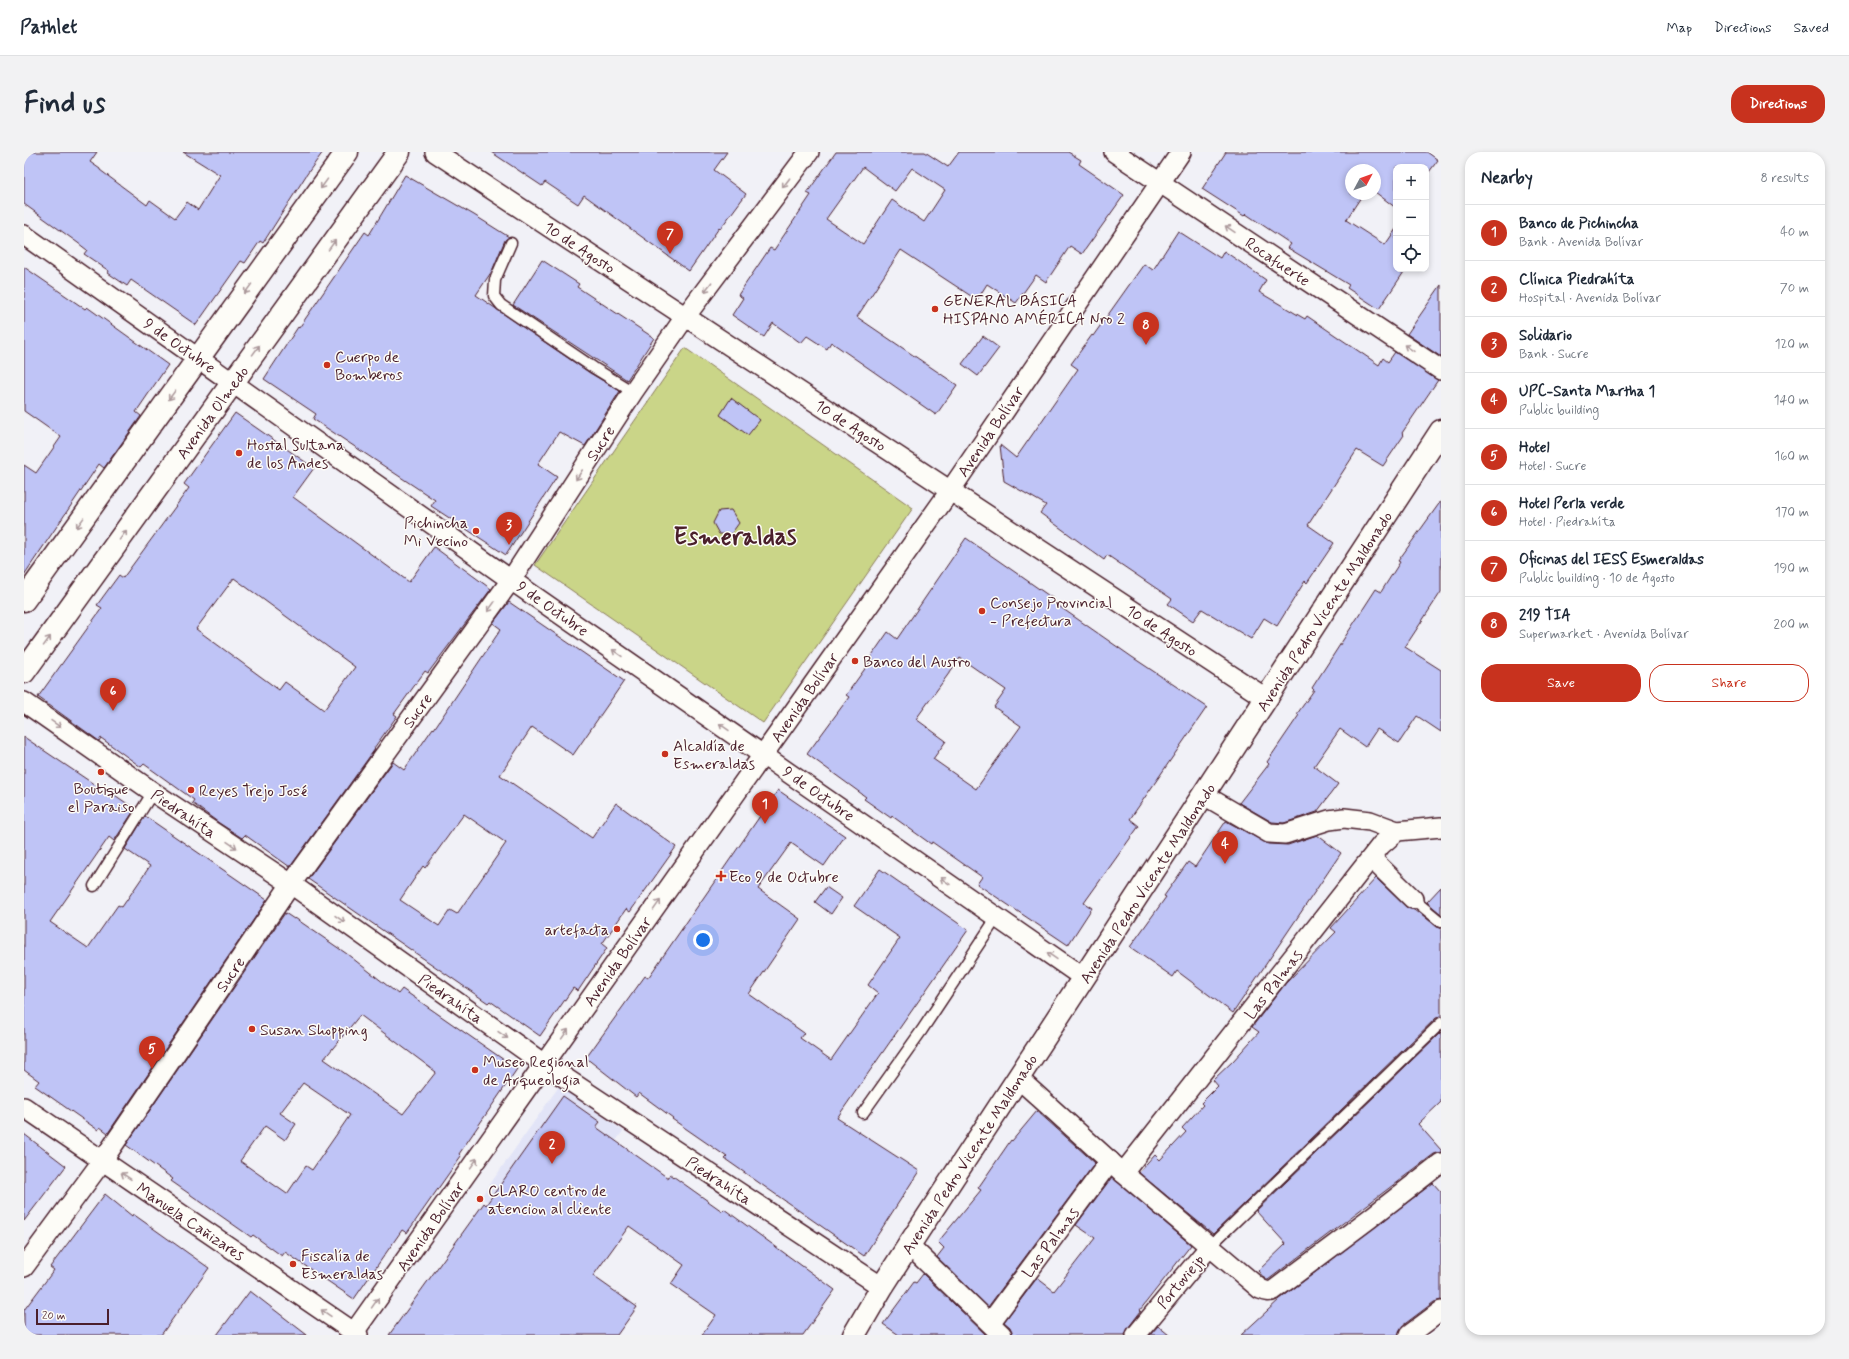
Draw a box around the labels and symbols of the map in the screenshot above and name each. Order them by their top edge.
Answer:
north arrow [1345,164,1381,200]
one-way arrow [320,178,328,189]
one-way arrow [782,178,790,189]
street label: 10 de Agosto [540,217,619,279]
pin: 7 [657,221,683,254]
one-way arrow [1225,225,1236,233]
street label: Rocafuerte [1241,233,1314,292]
one-way arrow [328,239,336,250]
one-way arrow [703,282,712,293]
one-way arrow [244,283,252,294]
place label: GENERAL BÁSICA HISPANO AMÉRICA Nro 2 [943,291,1125,330]
marker: GENERAL BÁSICA HISPANO AMÉRICA Nro 2 [930,304,940,314]
pin: 8 [1133,312,1159,345]
street label: 9 de Octubre [139,314,219,379]
one-way arrow [1403,344,1414,352]
one-way arrow [252,345,260,356]
place label: Cuerpo de Bomberos [335,347,403,386]
marker: Cuerpo de Bomberos [322,360,332,370]
street label: Avenida Olmedo [172,362,254,464]
street label: Avenida Bolívar [953,382,1030,481]
one-way arrow [168,389,176,400]
street label: 10 de Agosto [811,395,890,457]
street label: Sucre [582,422,620,466]
place label: Hostal Sultana de los Andes [247,435,344,474]
marker: Hostal Sultana de los Andes [234,448,244,458]
one-way arrow [575,469,583,480]
street label: Avenida Pedro Vicente Maldonado [1252,507,1398,716]
pin: 3 [496,512,522,545]
place label: Pichincha Mi Vecino [404,513,468,552]
one-way arrow [75,517,84,528]
district label: Esmeraldas [674,522,797,553]
marker: Pichincha Mi Vecino [471,526,481,536]
one-way arrow [119,530,127,541]
street label: 9 de Octubre [512,577,592,642]
place label: Consejo Provincial - Prefectura [990,593,1112,632]
street label: 10 de Agosto [1122,600,1201,662]
one-way arrow [487,601,495,612]
marker: Consejo Provincial - Prefectura [977,606,987,616]
one-way arrow [43,635,51,646]
street label: Avenida Bolívar [766,648,844,747]
one-way arrow [612,649,623,657]
place label: Banco del Austro [863,652,971,673]
marker: Banco del Austro [850,656,860,666]
pin: 6 [100,678,126,711]
street label: Sucre [399,689,438,732]
one-way arrow [50,720,61,728]
one-way arrow [718,722,730,730]
place label: Alcaldía de Esmeraldas [673,736,755,775]
marker: Alcaldía de Esmeraldas [660,749,670,759]
street label: 9 de Octubre [778,762,858,827]
marker: Boutique el Paraiso [96,767,106,777]
place label: Boutique el Paraiso [68,779,134,818]
street label: Avenida Pedro Vicente Maldonado [1075,779,1221,988]
place label: Reyes Trejo José [199,781,307,802]
street label: Piedrahíta [147,785,220,844]
marker: Reyes Trejo José [186,785,196,795]
pin: 1 [752,791,778,824]
pin: 4 [1212,831,1238,864]
one-way arrow [227,841,238,849]
place label: Eco 9 de Octubre [729,867,839,888]
marker: Eco 9 de Octubre [716,871,726,881]
one-way arrow [940,877,951,885]
one-way arrow [653,899,661,910]
street label: Avenida Bolívar [579,912,657,1011]
one-way arrow [334,915,345,923]
place label: artefacta [545,920,609,941]
marker: artefacta [612,924,622,934]
your location [693,930,713,950]
street label: Las Palmas [1240,946,1308,1024]
one-way arrow [1047,952,1058,960]
street label: Sucre [212,953,251,997]
street label: Piedrahíta [414,969,487,1029]
place label: Susan Shopping [260,1020,368,1041]
marker: Susan Shopping [247,1024,257,1034]
one-way arrow [561,1028,569,1039]
one-way arrow [497,1031,508,1039]
pin: 5 [139,1036,165,1069]
street label: Avenida Pedro Vicente Maldonado [897,1050,1043,1259]
place label: Museo Regional de Arqueologia [483,1052,589,1092]
marker: Museo Regional de Arqueologia [470,1065,480,1075]
pin: 2 [539,1131,565,1164]
street label: Piedrahíta [681,1152,755,1210]
one-way arrow [470,1157,478,1168]
one-way arrow [121,1172,132,1180]
street label: Avenida Bolívar [392,1177,470,1276]
street label: Manuela Cañizares [132,1178,248,1266]
place label: CLARO centro de atencion al cliente [488,1181,612,1220]
marker: CLARO centro de atencion al cliente [475,1194,485,1204]
street label: Las Palmas [1018,1203,1085,1282]
place label: Fiscalía de Esmeraldas [301,1246,383,1285]
street label: Portoviejp [1152,1251,1210,1313]
marker: Fiscalía de Esmeraldas [288,1259,298,1269]
one-way arrow [371,1298,379,1309]
scale bar [36,1307,109,1326]
one-way arrow [320,1309,331,1317]

